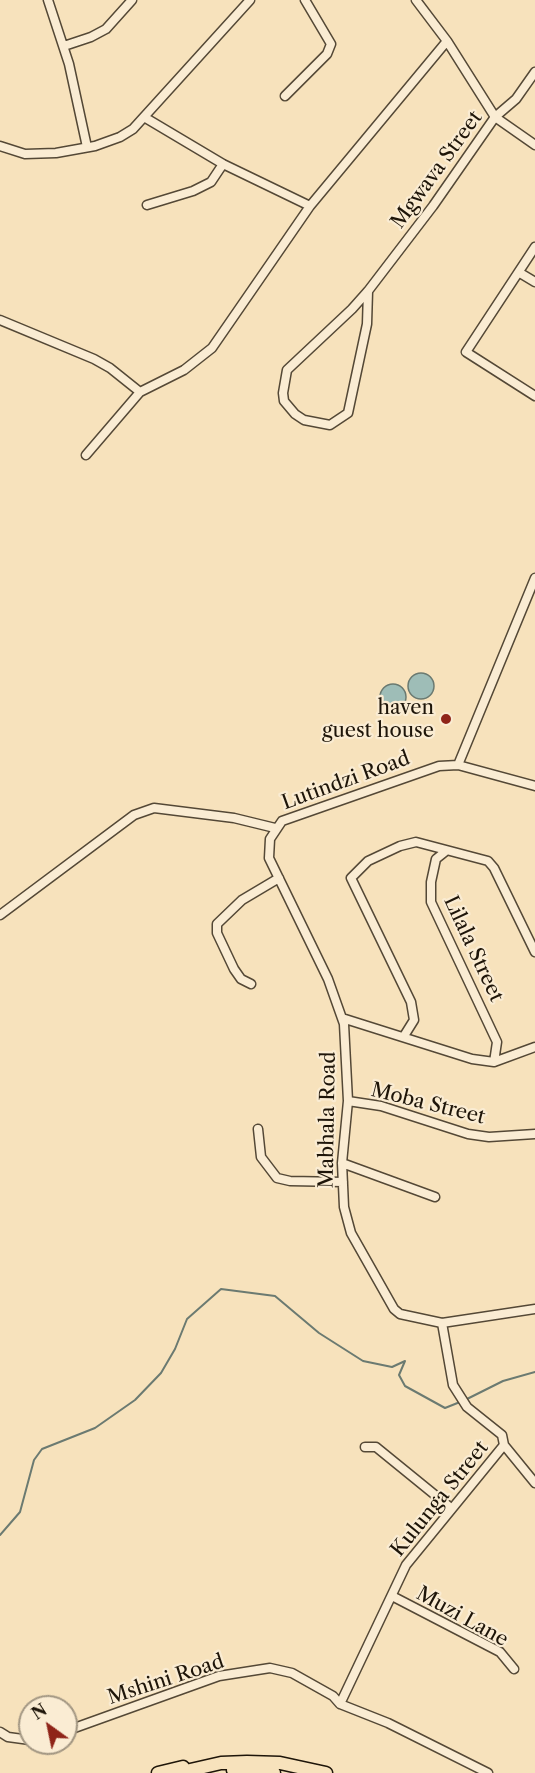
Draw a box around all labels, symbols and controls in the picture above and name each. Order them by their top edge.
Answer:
street label: Mgwava Street [386,107,488,233]
place label: haven guest house [322,696,434,743]
marker: haven guest house [439,712,453,726]
street label: Lutindzi Road [279,747,413,815]
street label: Lilala Street [438,892,508,1006]
street label: Mabhala Road [315,1051,341,1189]
street label: Moba Street [369,1078,487,1130]
street label: Kulunga Street [386,1436,494,1562]
street label: Muzi Lane [412,1582,512,1652]
street label: Mshini Road [105,1650,227,1710]
north arrow [18,1695,78,1755]
text: N [28,1699,51,1724]

